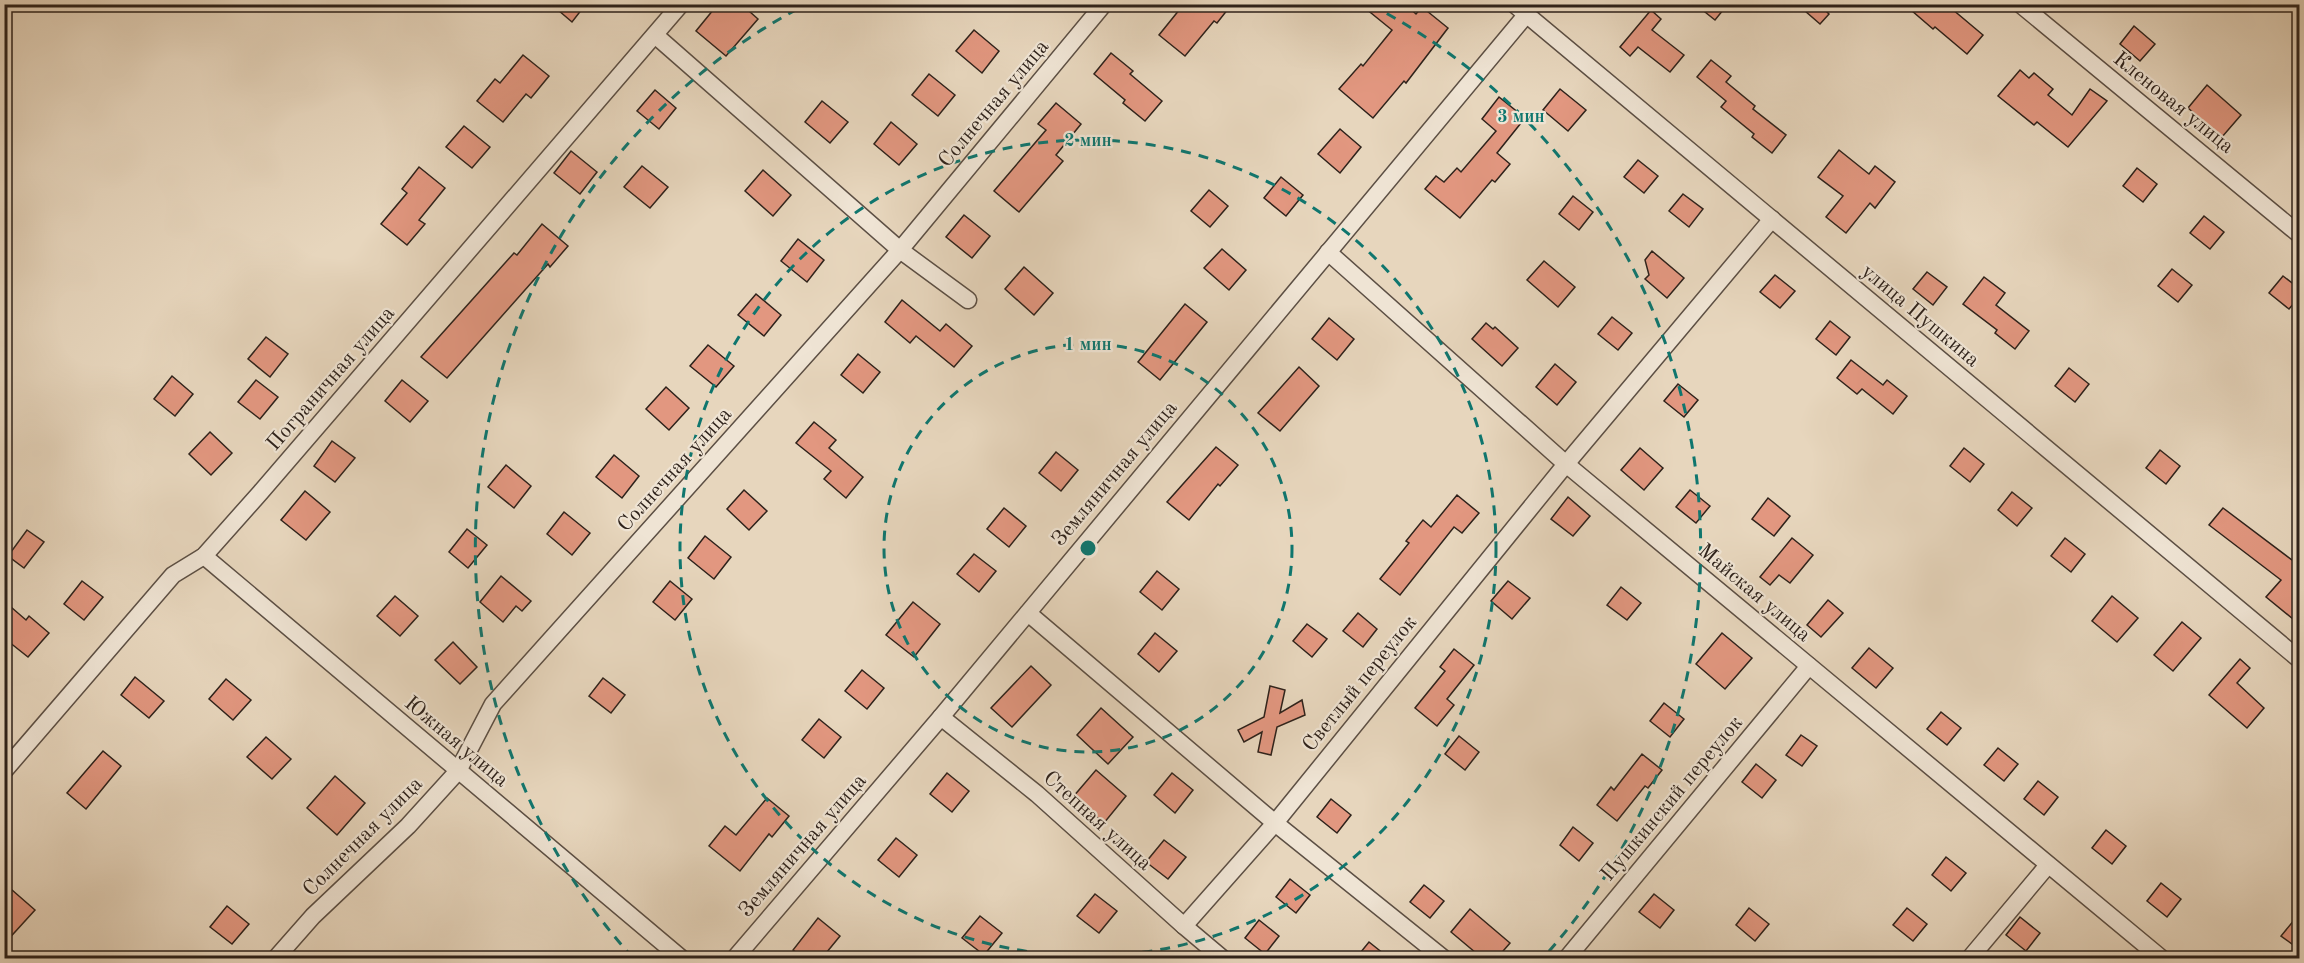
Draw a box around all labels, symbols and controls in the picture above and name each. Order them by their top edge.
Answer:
street label: Солнечная улица [935,36,1053,172]
street label: Кленовая улица [2109,48,2237,158]
text: 3 мин [1497,108,1545,126]
text: 2 мин [1064,132,1112,150]
street label: улица Пушкина [1857,261,1983,371]
street label: Пограничная улица [263,303,399,455]
text: 1 мин [1064,336,1112,354]
street label: Земляничная улица [1049,397,1182,550]
street label: Солнечная улица [614,404,736,536]
centre of rings [1078,538,1098,558]
street label: Майская улица [1694,540,1814,646]
street label: Светлый переулок [1299,612,1422,756]
street label: Южная улица [400,693,512,792]
street label: Пушкинский переулок [1597,712,1747,886]
street label: Степная улица [1039,767,1155,875]
street label: Земляничная улица [735,770,871,922]
street label: Солнечная улица [299,773,427,901]

